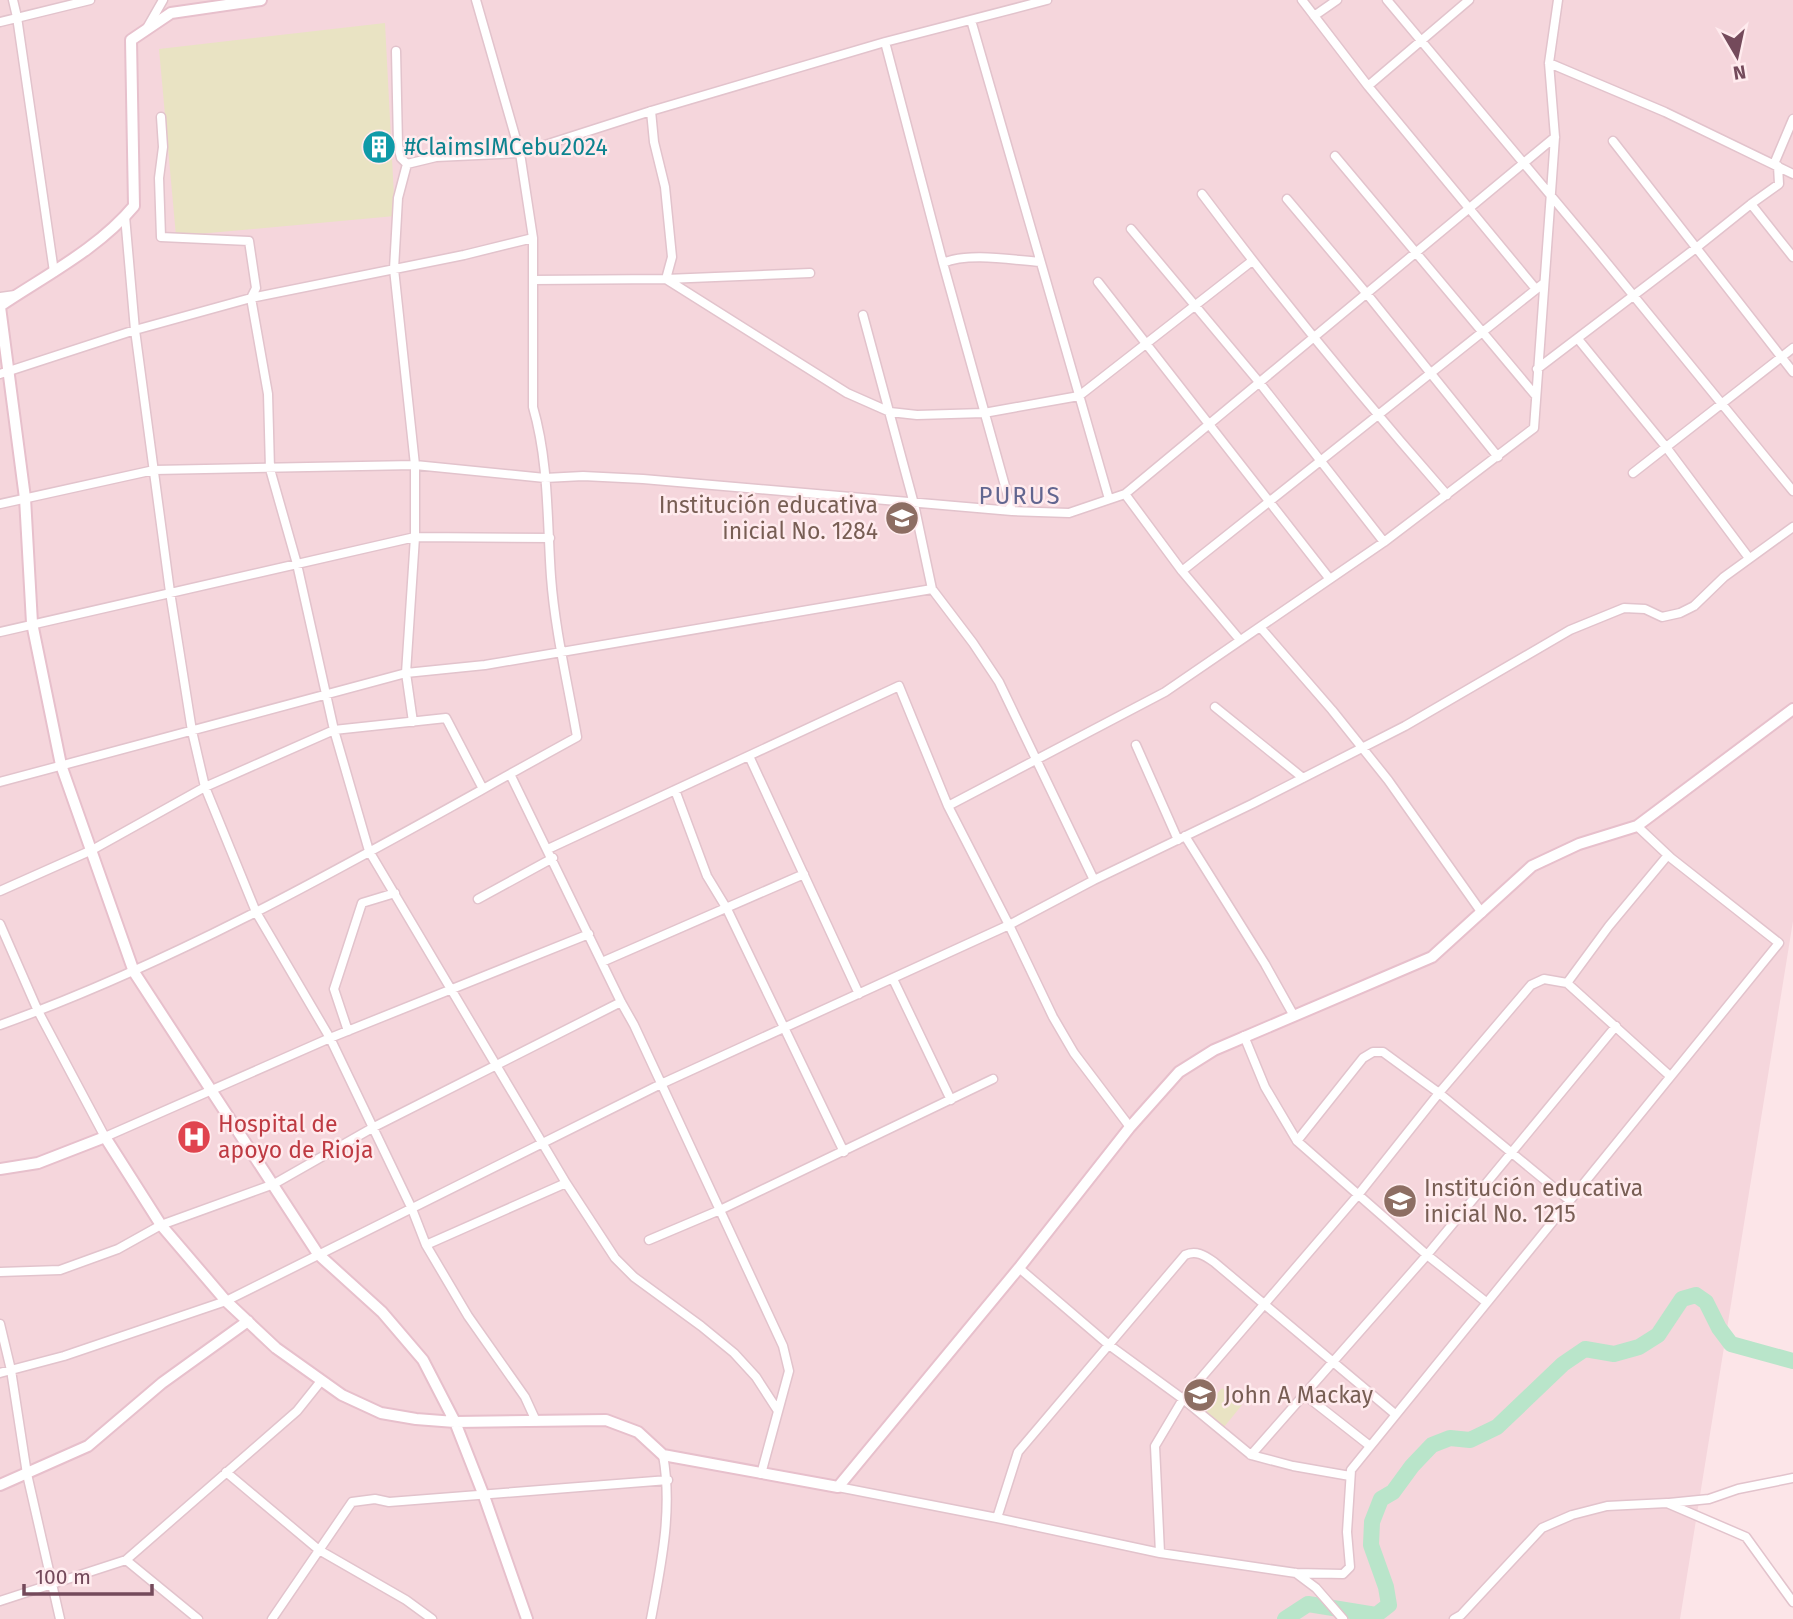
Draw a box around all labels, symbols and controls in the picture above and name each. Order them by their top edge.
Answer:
north arrow [1702,21,1772,91]
text: N [1732,60,1748,85]
building icon: #ClaimsIMCebu2024 [360,128,398,166]
place label: #ClaimsIMCebu2024 [404,133,608,161]
district label: PURUS [979,482,1061,510]
place label: Institución educativa inicial No. 1284 [659,491,878,545]
school or university icon: Institución educativa inicial No. 1284 [883,499,921,537]
place label: Hospital de apoyo de Rioja [218,1110,373,1164]
hospital icon: Hospital de apoyo de Rioja [175,1118,213,1156]
place label: Institución educativa inicial No. 1215 [1424,1174,1643,1228]
school or university icon: Institución educativa inicial No. 1215 [1381,1182,1419,1220]
school or university icon: John A Mackay [1181,1376,1219,1414]
place label: John A Mackay [1224,1381,1374,1409]
scale bar [24,1552,152,1596]
text: 100 m [35,1564,91,1590]

